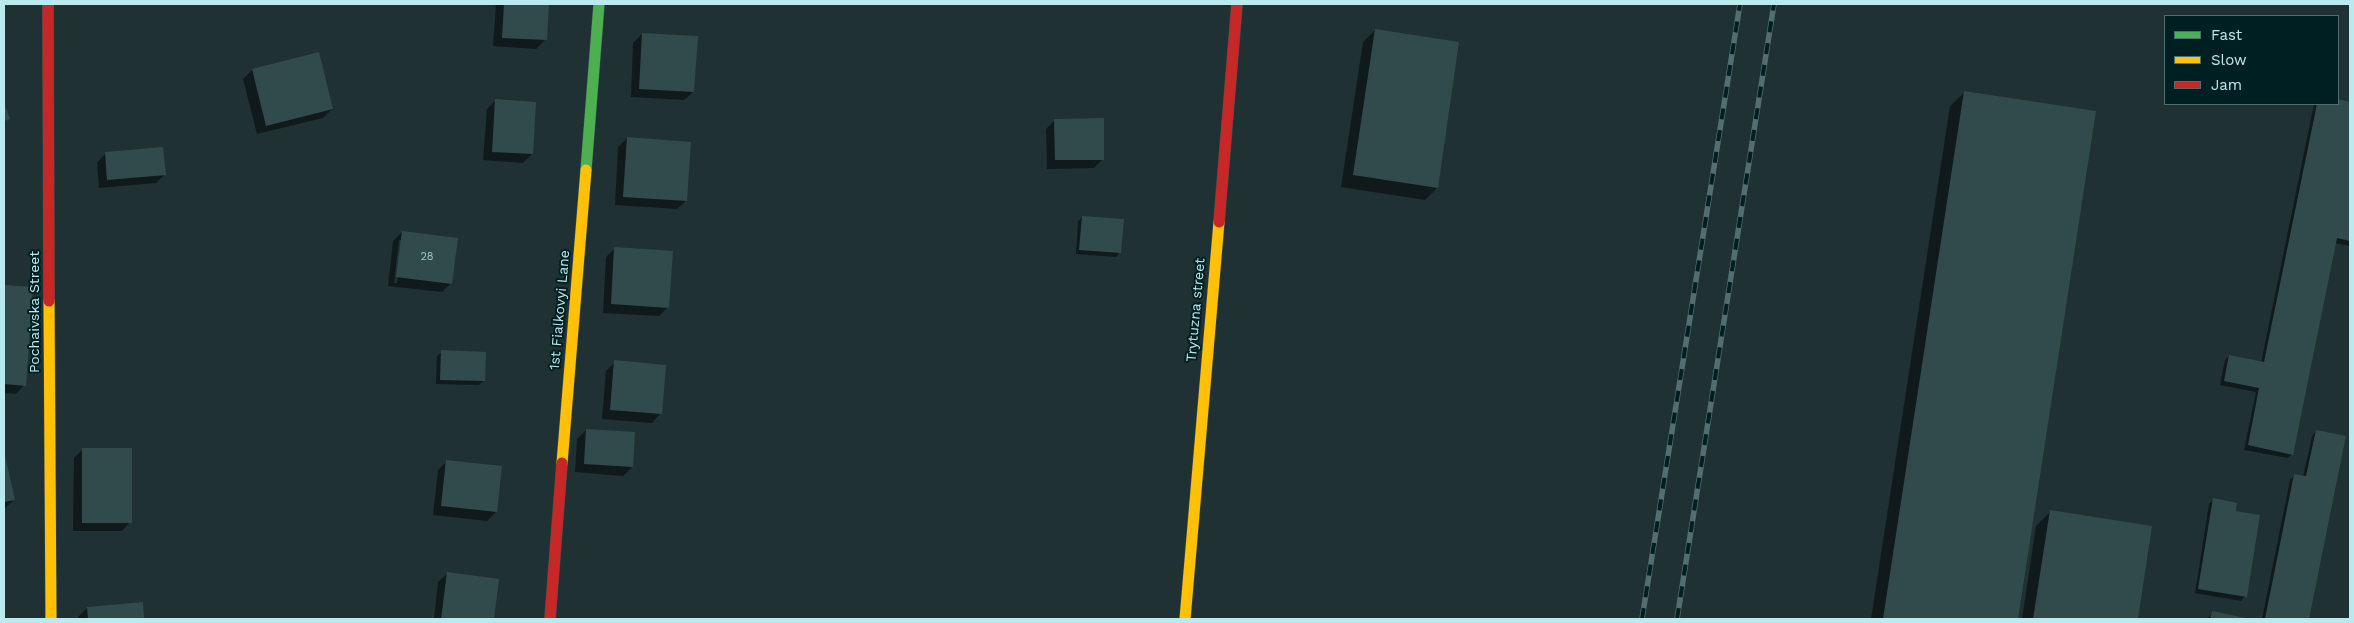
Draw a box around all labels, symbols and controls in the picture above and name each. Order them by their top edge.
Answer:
legend [2164,15,2339,105]
text: Fast [2211,26,2242,44]
text: Slow [2211,51,2247,69]
text: Jam [2211,76,2242,94]
street label: 1st Fialkovyi Lane [546,249,574,371]
house number: 28 [420,250,434,264]
street label: Pochaivska Street [27,251,43,373]
street label: Trytuzna street [1183,257,1209,363]

